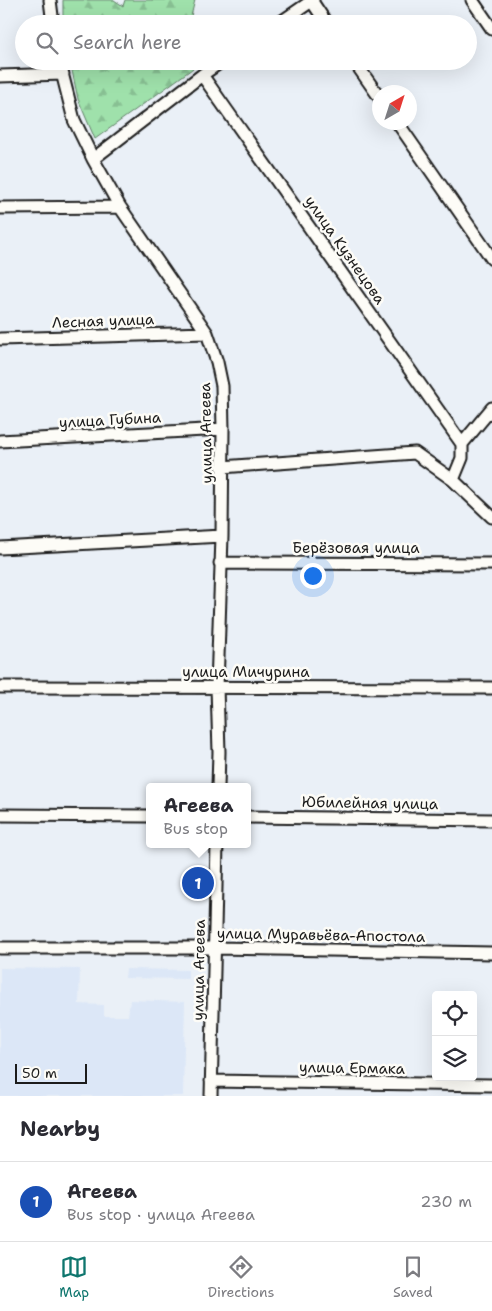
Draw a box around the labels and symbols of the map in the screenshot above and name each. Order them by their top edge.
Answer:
north arrow [372,85,417,130]
street label: улица Кузнецова [300,192,390,309]
street label: Лесная улица [52,309,155,333]
street label: улица Агеева [195,382,217,484]
street label: улица Губина [59,407,162,433]
street label: Берёзовая улица [292,538,420,558]
your location [300,563,326,589]
street label: улица Мичурина [182,662,310,682]
street label: Юбилейная улица [302,792,439,814]
pin: 1 [182,864,214,902]
street label: улица Агеева [188,919,210,1021]
street label: улица Муравьёва-Апостола [217,923,426,947]
street label: улица Ермака [299,1057,406,1079]
scale bar [15,1061,88,1084]

